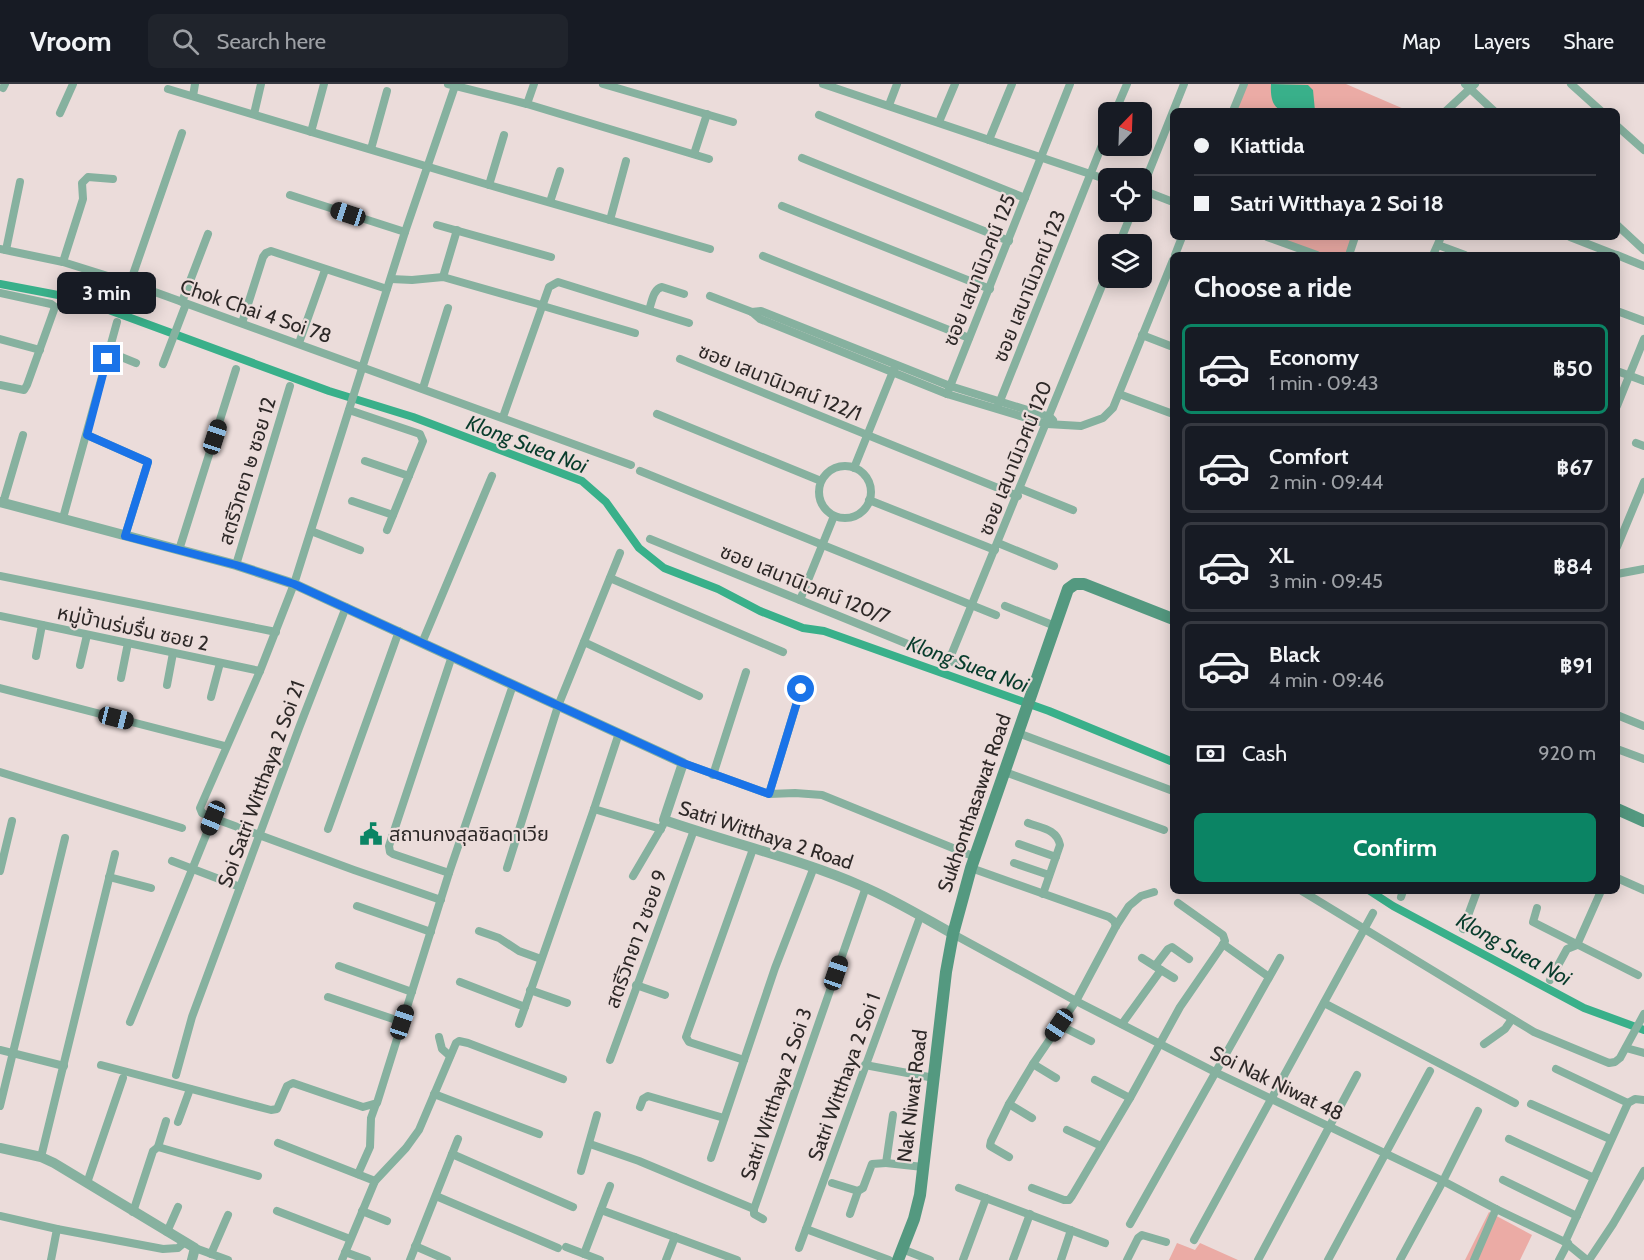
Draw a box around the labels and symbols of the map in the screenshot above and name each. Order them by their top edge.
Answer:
north arrow [1098,102,1152,156]
street label: ซอย เสนานิเวศน์ 125 [938,191,1020,349]
car [328,200,368,228]
street label: ซอย เสนานิเวศน์ 123 [988,207,1070,365]
callout: 3 min [57,272,156,314]
street label: Chok Chai 4 Soi 78 [177,274,335,348]
street label: ซอย เสนานิเวศน์ 122/1 [695,338,865,426]
route end [93,345,120,372]
street label: ซอย เสนานิเวศน์ 120 [973,377,1057,539]
street label: สตรีวิทยา ๒ ซอย 12 [213,394,281,548]
water label: Klong Suea Noi [463,410,591,479]
car [201,417,229,457]
street label: ซอย เสนานิเวศน์ 120/7 [717,539,893,629]
street label: หมู่บ้านร่มรื่น ซอย 2 [55,598,211,657]
water label: Klong Suea Noi [904,630,1033,698]
route start [787,675,814,702]
street label: Soi Satri Witthaya 2 Soi 21 [212,677,310,891]
car [96,705,136,731]
street label: Sukhonthasawat Road [932,711,1016,895]
street label: Satri Witthaya 2 Road [676,795,856,875]
car [198,798,228,838]
public building icon: สถานกงสุลซิลดาเวีย [358,821,384,847]
place label: สถานกงสุลซิลดาเวีย [389,822,549,846]
street label: สตรีวิทยา 2 ซอย 9 [600,866,672,1012]
water label: Klong Suea Noi [1452,907,1576,991]
car [822,953,850,993]
street label: Satri Witthaya 2 Soi 1 [803,990,885,1164]
car [388,1002,416,1042]
street label: Satri Witthaya 2 Soi 3 [735,1005,817,1183]
car [1041,1005,1077,1045]
street label: Nak Niwat Road [892,1028,932,1164]
street label: Soi Nak Niwat 48 [1206,1040,1348,1126]

